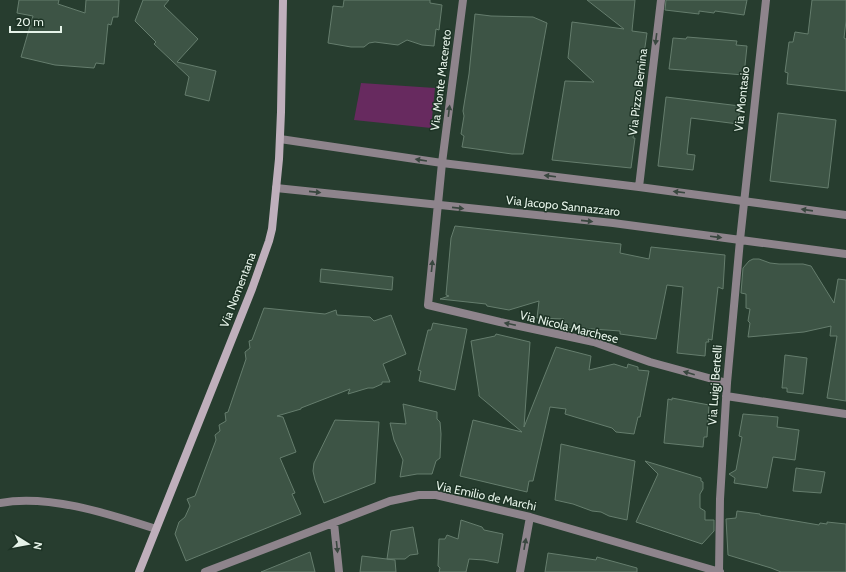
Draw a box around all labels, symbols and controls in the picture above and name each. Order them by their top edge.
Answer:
scale bar [10,8,61,34]
text: 20 m [16,14,44,29]
street label: Via Monte Macereto [427,28,454,131]
one-way arrow [653,33,660,45]
street label: Via Pizzo Bernina [625,47,650,136]
street label: Via Montasio [731,65,752,132]
one-way arrow [446,105,452,117]
one-way arrow [415,157,427,163]
one-way arrow [543,173,556,180]
one-way arrow [309,189,321,195]
one-way arrow [672,189,685,195]
street label: Via Jacopo Sannazzaro [505,192,621,219]
one-way arrow [452,204,464,211]
one-way arrow [801,207,813,213]
one-way arrow [581,217,593,224]
one-way arrow [710,234,722,240]
street label: Via Nomentana [216,250,259,330]
one-way arrow [429,260,435,272]
street label: Via Nicola Marchese [518,307,620,346]
one-way arrow [504,321,516,327]
street label: Via Luigi Bertelli [704,344,725,426]
one-way arrow [683,370,695,376]
street label: Via Emilio de Marchi [435,478,538,513]
north arrow [8,524,48,564]
one-way arrow [522,538,528,551]
text: N [30,541,45,551]
one-way arrow [333,541,340,554]

